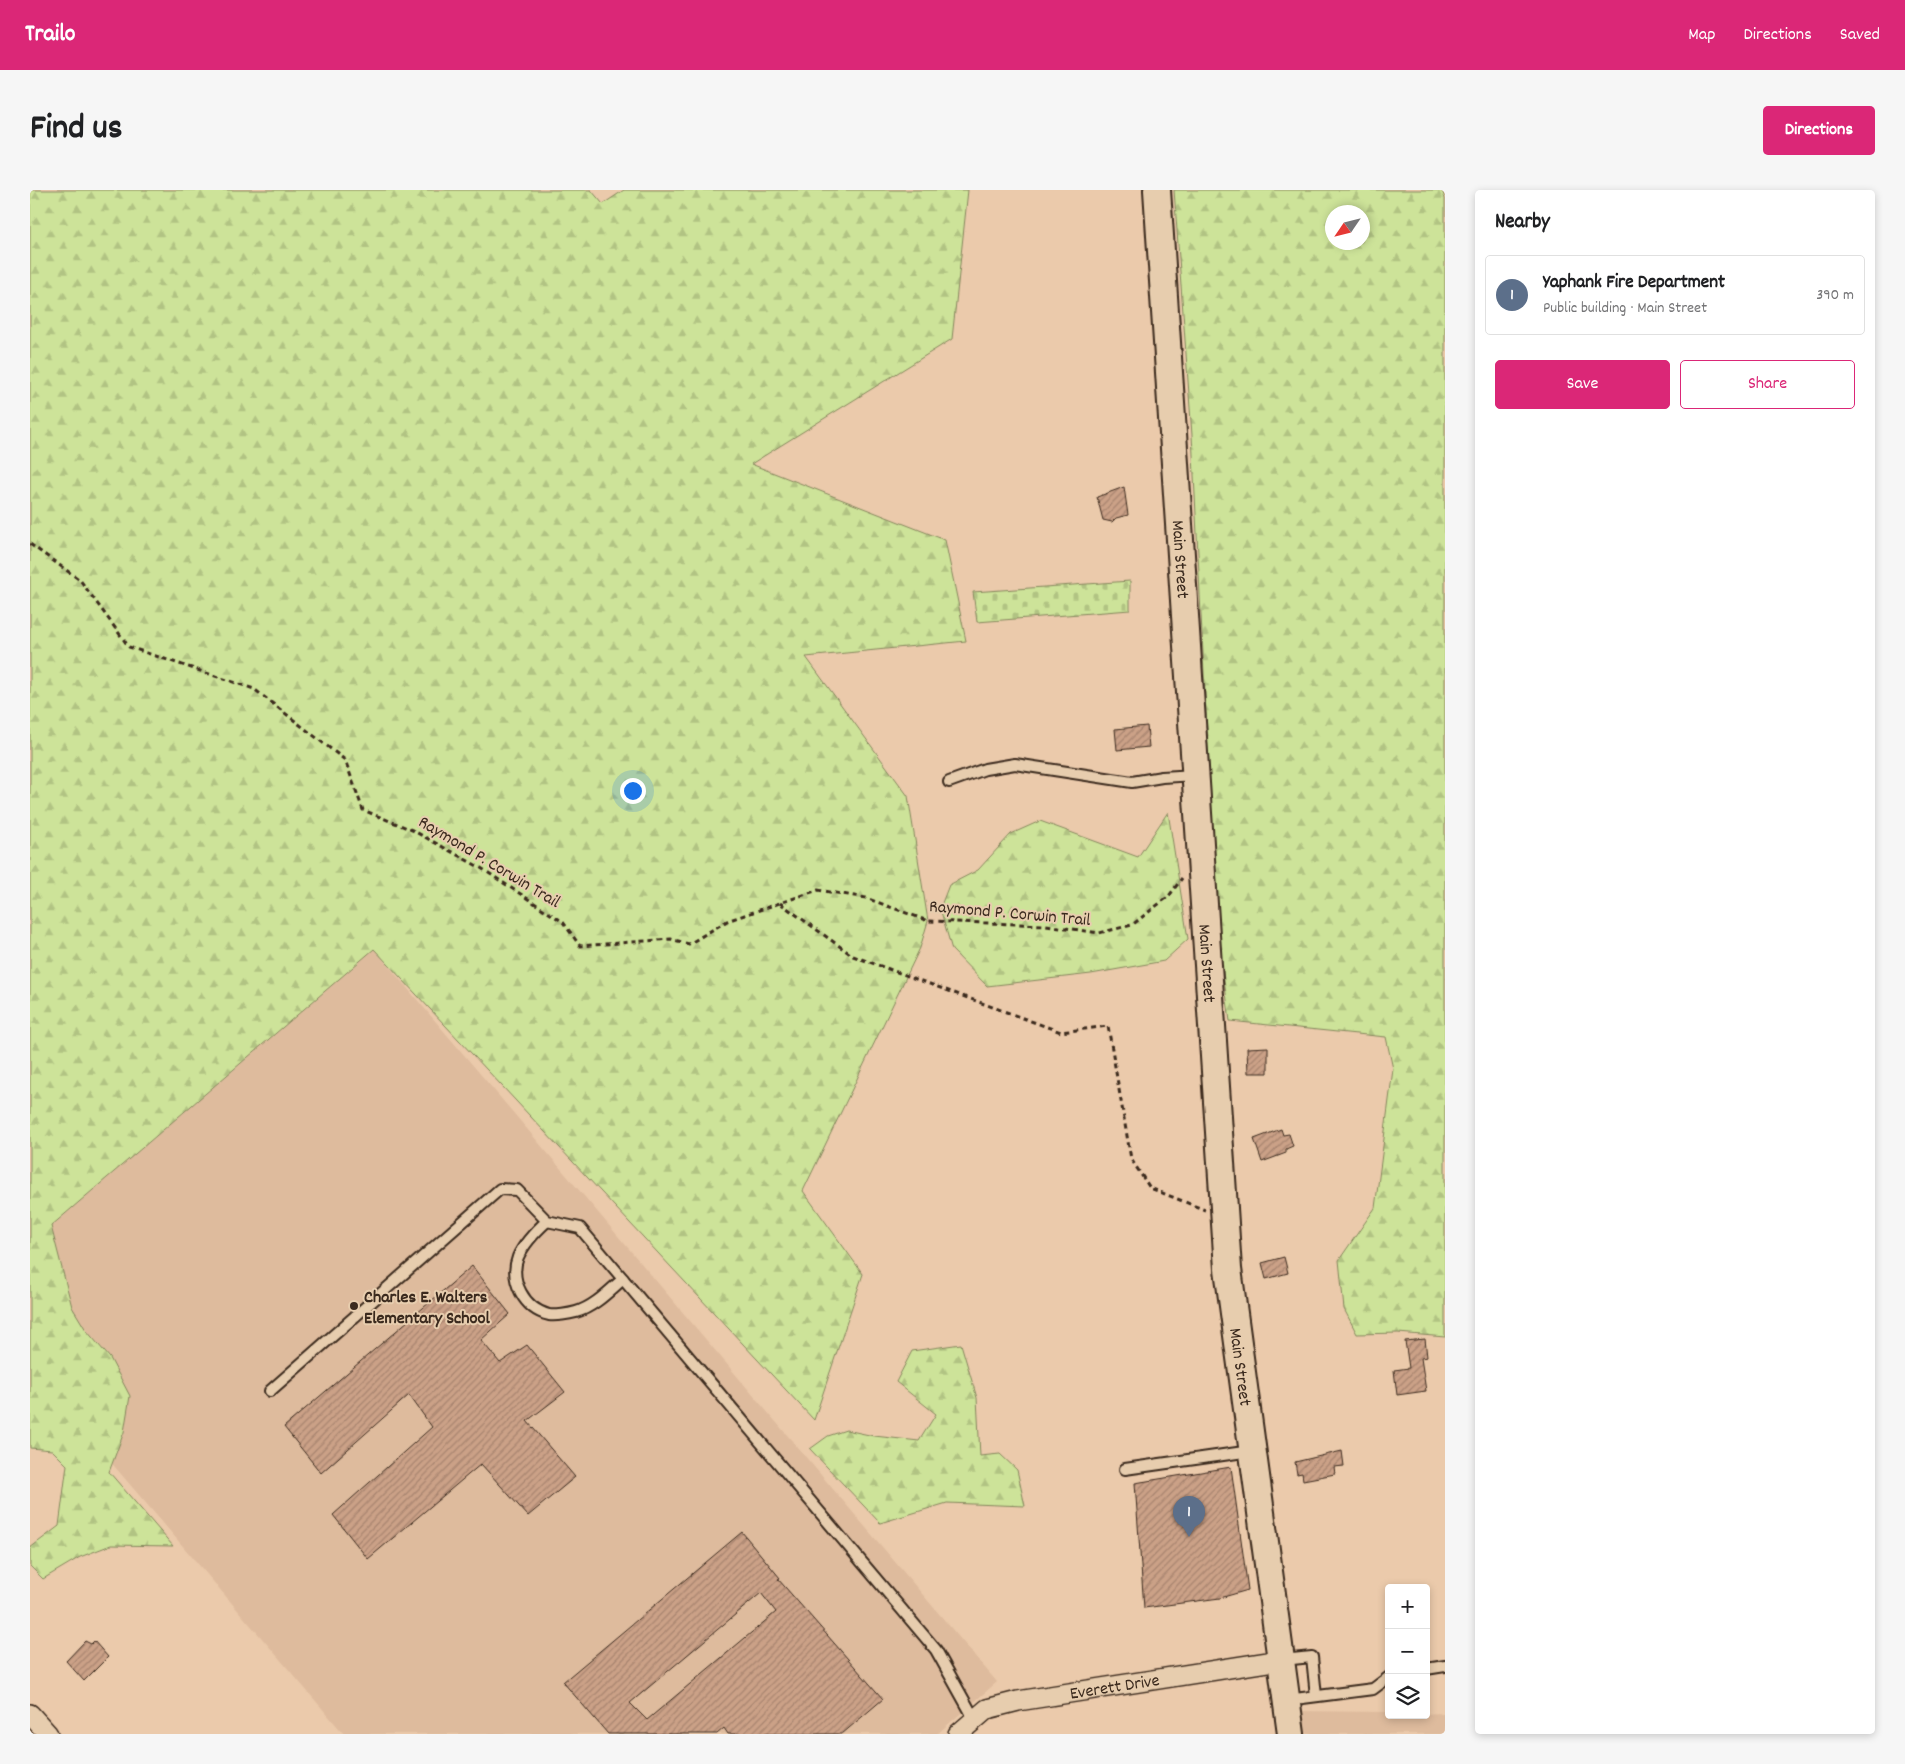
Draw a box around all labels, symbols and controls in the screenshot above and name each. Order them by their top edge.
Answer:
text: Trailo [25,18,76,52]
text: Map [1688,23,1715,48]
text: Directions [1743,23,1812,48]
text: Saved [1840,23,1880,48]
text: Find us [30,105,122,155]
button: Directions [1763,106,1875,155]
north arrow [1325,205,1370,250]
text: Nearby [1495,208,1550,238]
text: Yaphank Fire Department [1543,270,1725,297]
text: 1 [1510,284,1514,307]
text: 390 m [1816,284,1854,307]
text: Public building · Main Street [1543,297,1707,320]
button: Save [1495,360,1670,409]
button: Share [1680,360,1855,409]
street label: Main Street [1164,519,1194,600]
your location [620,778,646,804]
street label: Raymond P. Corwin Trail [413,811,565,916]
street label: Raymond P. Corwin Trail [928,895,1092,934]
street label: Main Street [1190,923,1220,1004]
place label: Charles E. Walters Elementary School [364,1286,491,1332]
marker: Charles E. Walters Elementary School [348,1300,360,1312]
street label: Main Street [1221,1327,1256,1408]
pin: 1 [1173,1496,1205,1537]
map controls [1385,1584,1430,1719]
button: + [1385,1584,1430,1629]
button: − [1385,1629,1430,1674]
street label: Everett Drive [1068,1669,1162,1708]
button: layers [1385,1674,1430,1719]

